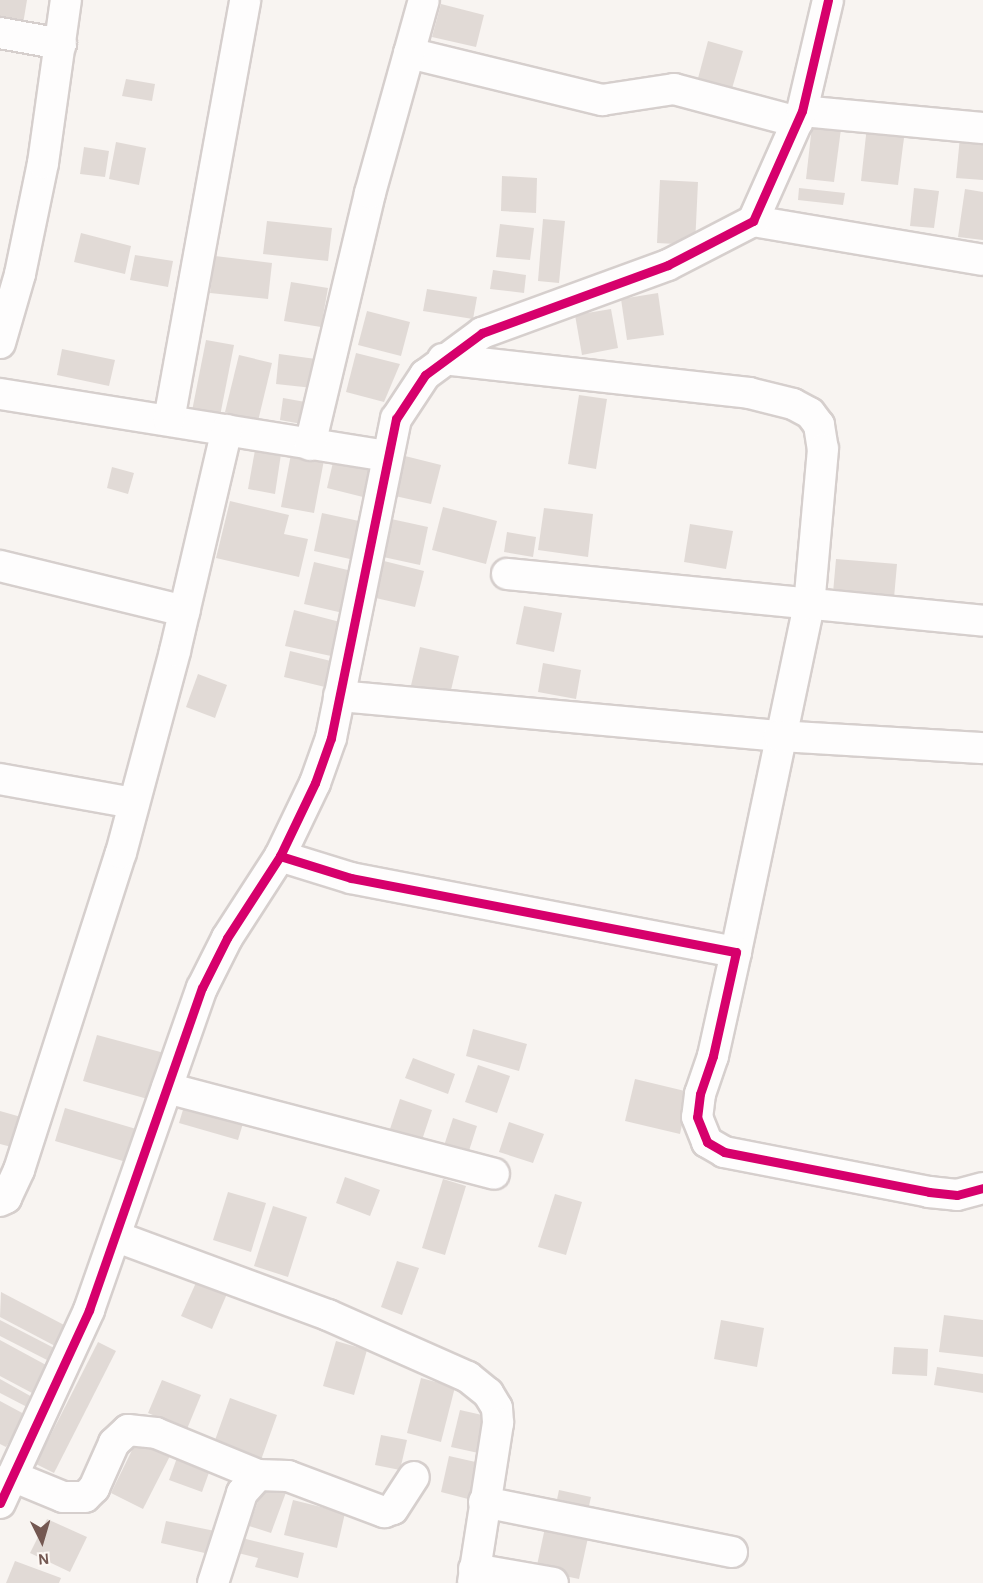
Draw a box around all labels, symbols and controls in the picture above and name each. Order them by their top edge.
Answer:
north arrow [12,1511,72,1571]
text: N [37,1550,50,1567]

